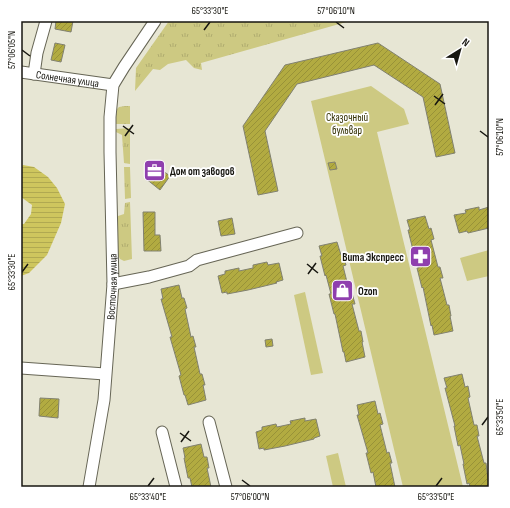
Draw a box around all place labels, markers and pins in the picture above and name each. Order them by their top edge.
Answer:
office icon: Дом от заводов [142,158,168,184]
place label: Дом от заводов [170,165,235,178]
pharmacy icon: Вита Экспресс [407,244,433,270]
place label: Вита Экспресс [342,251,404,264]
shop icon: Ozon [329,278,355,304]
place label: Ozon [358,285,378,298]

